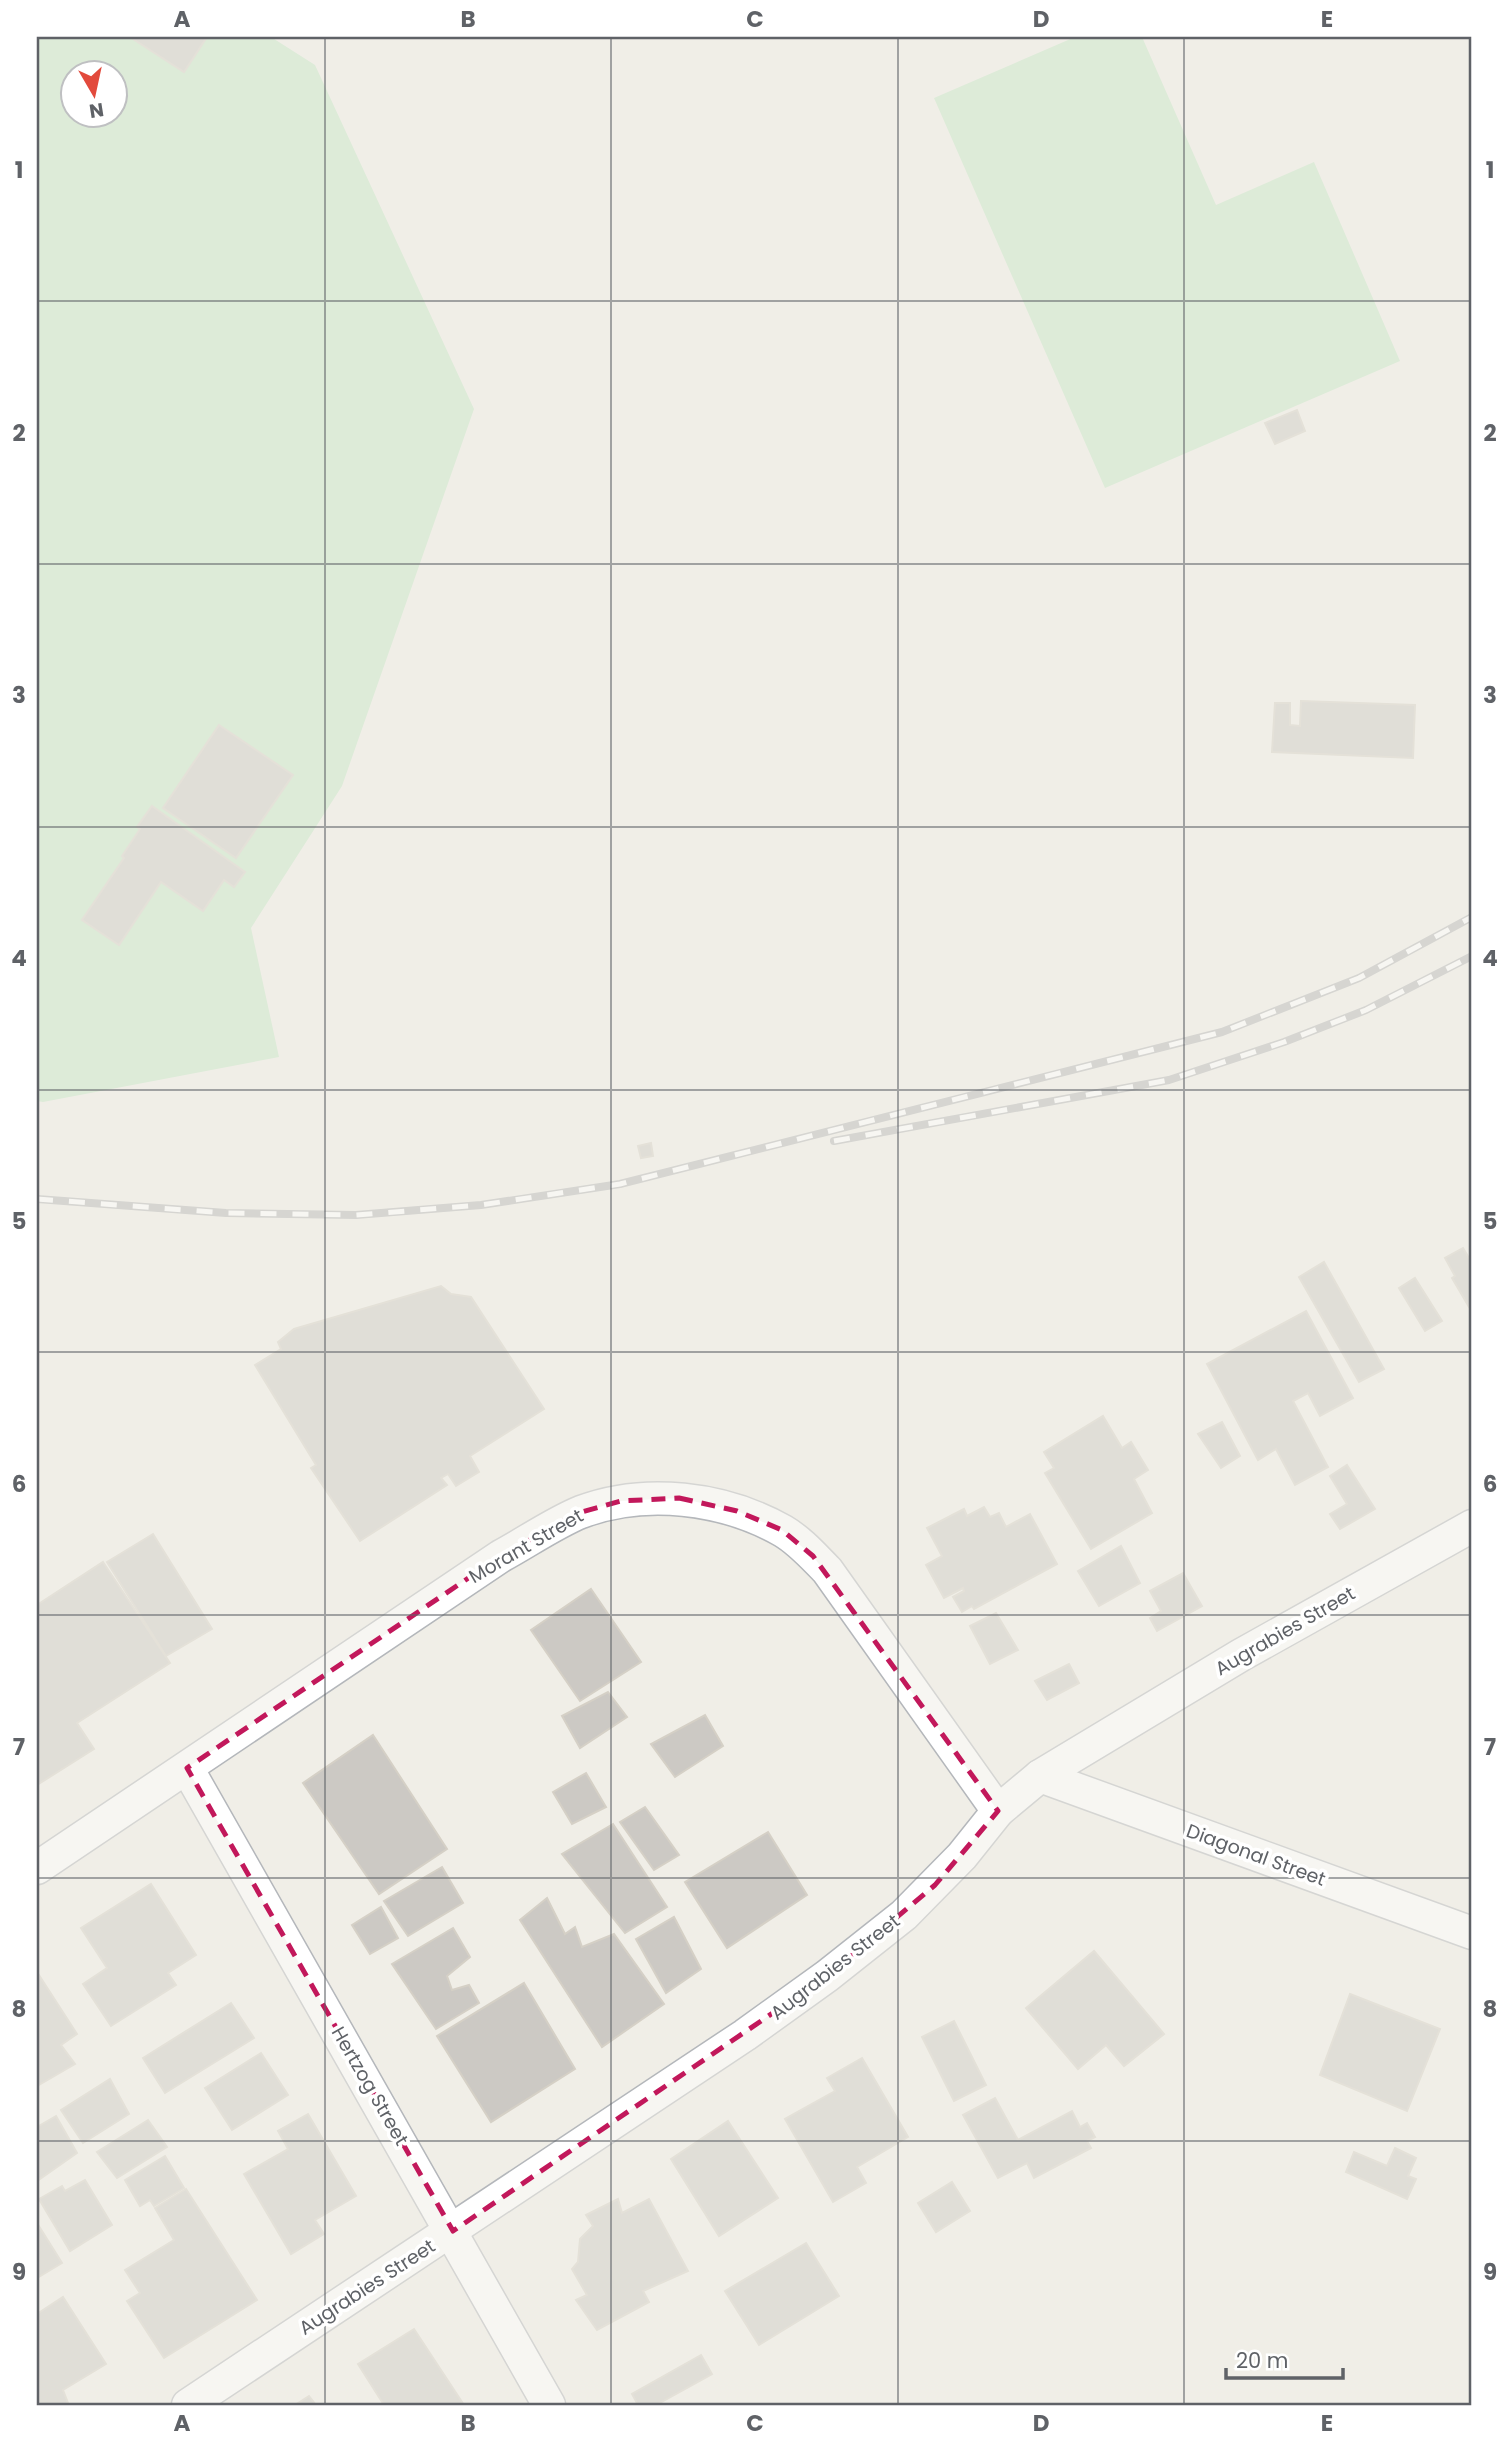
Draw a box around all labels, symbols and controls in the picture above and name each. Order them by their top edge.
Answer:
text: A [174,3,191,35]
text: B [460,3,476,35]
text: C [746,3,764,35]
text: D [1033,3,1049,35]
text: E [1321,3,1333,35]
north arrow [60,60,130,130]
text: N [87,96,106,125]
text: 1 [15,154,23,186]
text: 1 [1486,154,1494,186]
text: 2 [12,417,26,449]
text: 2 [1483,417,1497,449]
text: 3 [12,679,26,711]
text: 3 [1483,679,1497,711]
text: 4 [11,942,27,974]
text: 4 [1482,942,1498,974]
text: 5 [12,1205,26,1237]
text: 5 [1483,1205,1497,1237]
text: 6 [12,1468,26,1500]
text: 6 [1483,1468,1497,1500]
street label: Morant Street [464,1502,588,1590]
street label: Augrabies Street [1210,1580,1360,1682]
text: 7 [13,1731,25,1763]
text: 7 [1484,1731,1496,1763]
street label: Diagonal Street [1183,1817,1329,1893]
street label: Augrabies Street [765,1908,905,2026]
text: 8 [12,1993,26,2025]
text: 8 [1483,1993,1497,2025]
street label: Hertzog Street [325,2022,415,2151]
street label: Augrabies Street [294,2233,441,2341]
text: 9 [12,2256,26,2288]
text: 9 [1483,2256,1497,2288]
scale bar [1226,2337,1343,2381]
text: 20 m [1236,2346,1289,2375]
text: A [174,2407,191,2439]
text: B [460,2407,476,2439]
text: C [746,2407,764,2439]
text: D [1033,2407,1049,2439]
text: E [1321,2407,1333,2439]

